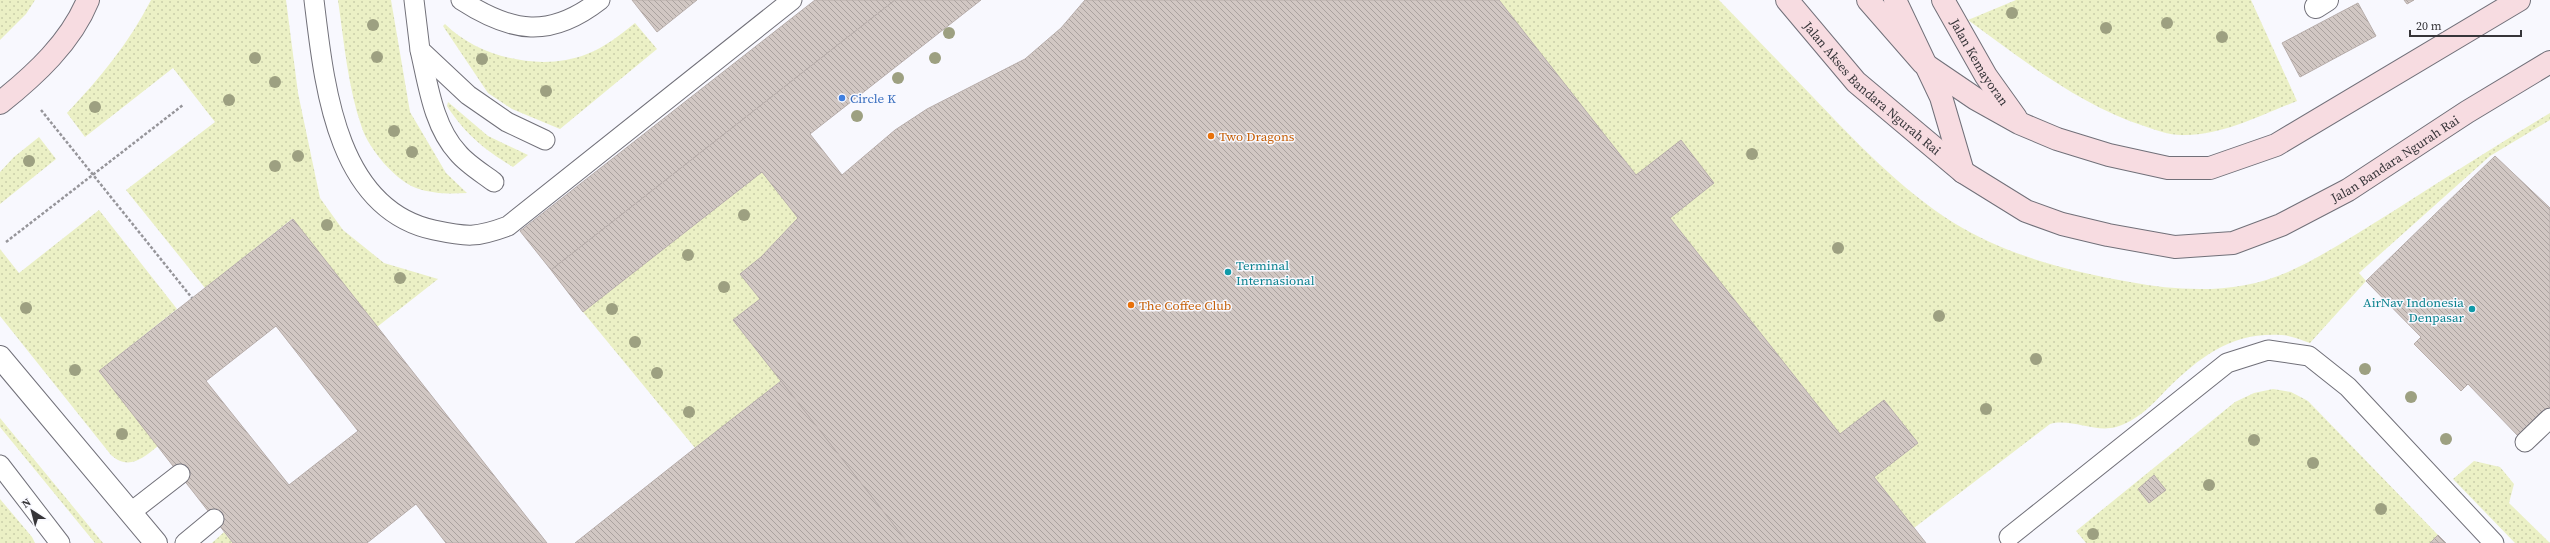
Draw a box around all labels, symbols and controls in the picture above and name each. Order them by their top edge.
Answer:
scale bar [2410,12,2521,38]
street label: Jalan Kemayoran [1946,15,2013,109]
street label: Jalan Akses Bandara Ngurah Rai [1799,17,1945,159]
text: 20 m [2416,18,2442,34]
place label: Circle K [850,90,896,107]
marker: Circle K [837,93,847,103]
street label: Jalan Bandara Ngurah Rai [2327,111,2462,206]
place label: Two Dragons [1219,128,1295,145]
marker: Two Dragons [1206,131,1216,141]
place label: Terminal Internasional [1236,257,1315,289]
marker: Terminal Internasional [1223,267,1233,277]
place label: AirNav Indonesia Denpasar [2363,294,2464,326]
place label: The Coffee Club [1139,297,1231,314]
marker: The Coffee Club [1126,300,1136,310]
marker: AirNav Indonesia Denpasar [2467,304,2477,314]
north arrow [12,491,52,531]
text: N [19,495,34,512]

